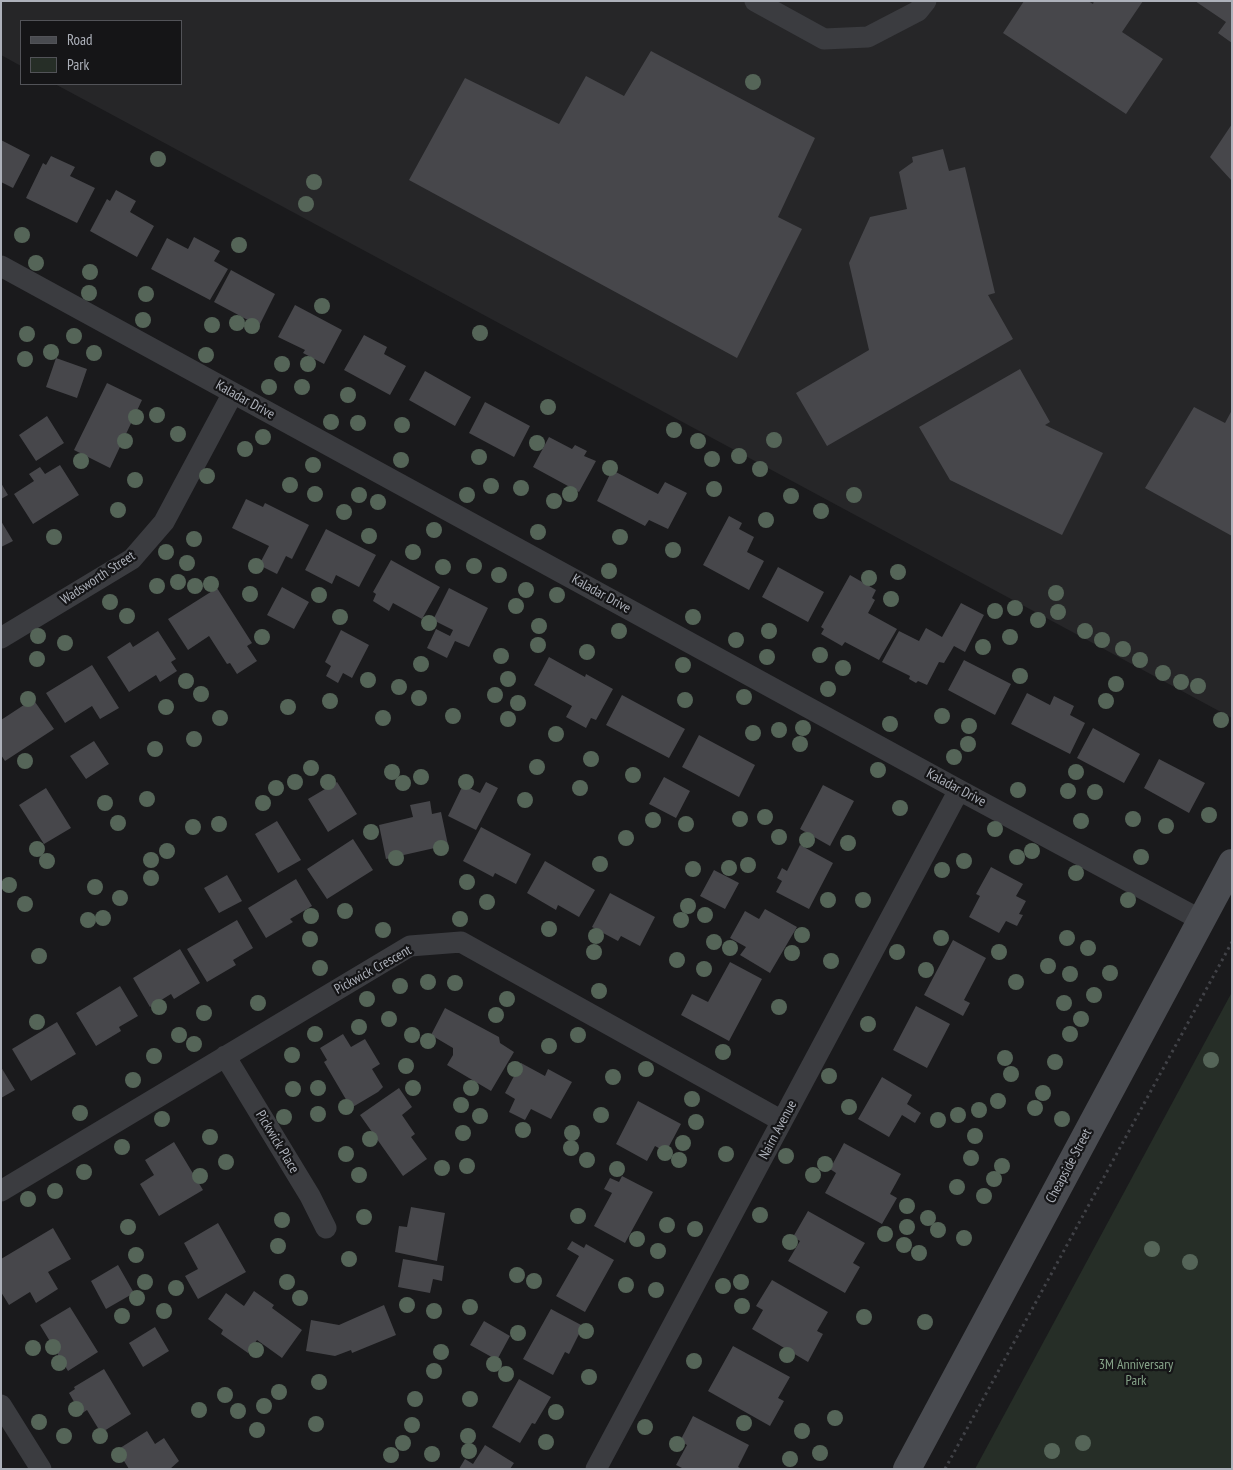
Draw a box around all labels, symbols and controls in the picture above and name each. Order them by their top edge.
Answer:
legend [20,20,182,85]
text: Road [67,30,93,49]
text: Park [67,55,89,74]
street label: Kaladar Drive [213,377,277,423]
street label: Wadsworth Street [58,548,138,608]
street label: Kaladar Drive [569,571,633,617]
street label: Kaladar Drive [923,765,989,811]
street label: Pickwick Crescent [332,942,414,998]
street label: Nairn Avenue [755,1098,801,1162]
street label: Pickwick Place [252,1108,302,1176]
street label: Cheapside Street [1042,1126,1096,1206]
park label: 3M Anniversary Park [1099,1357,1173,1390]

